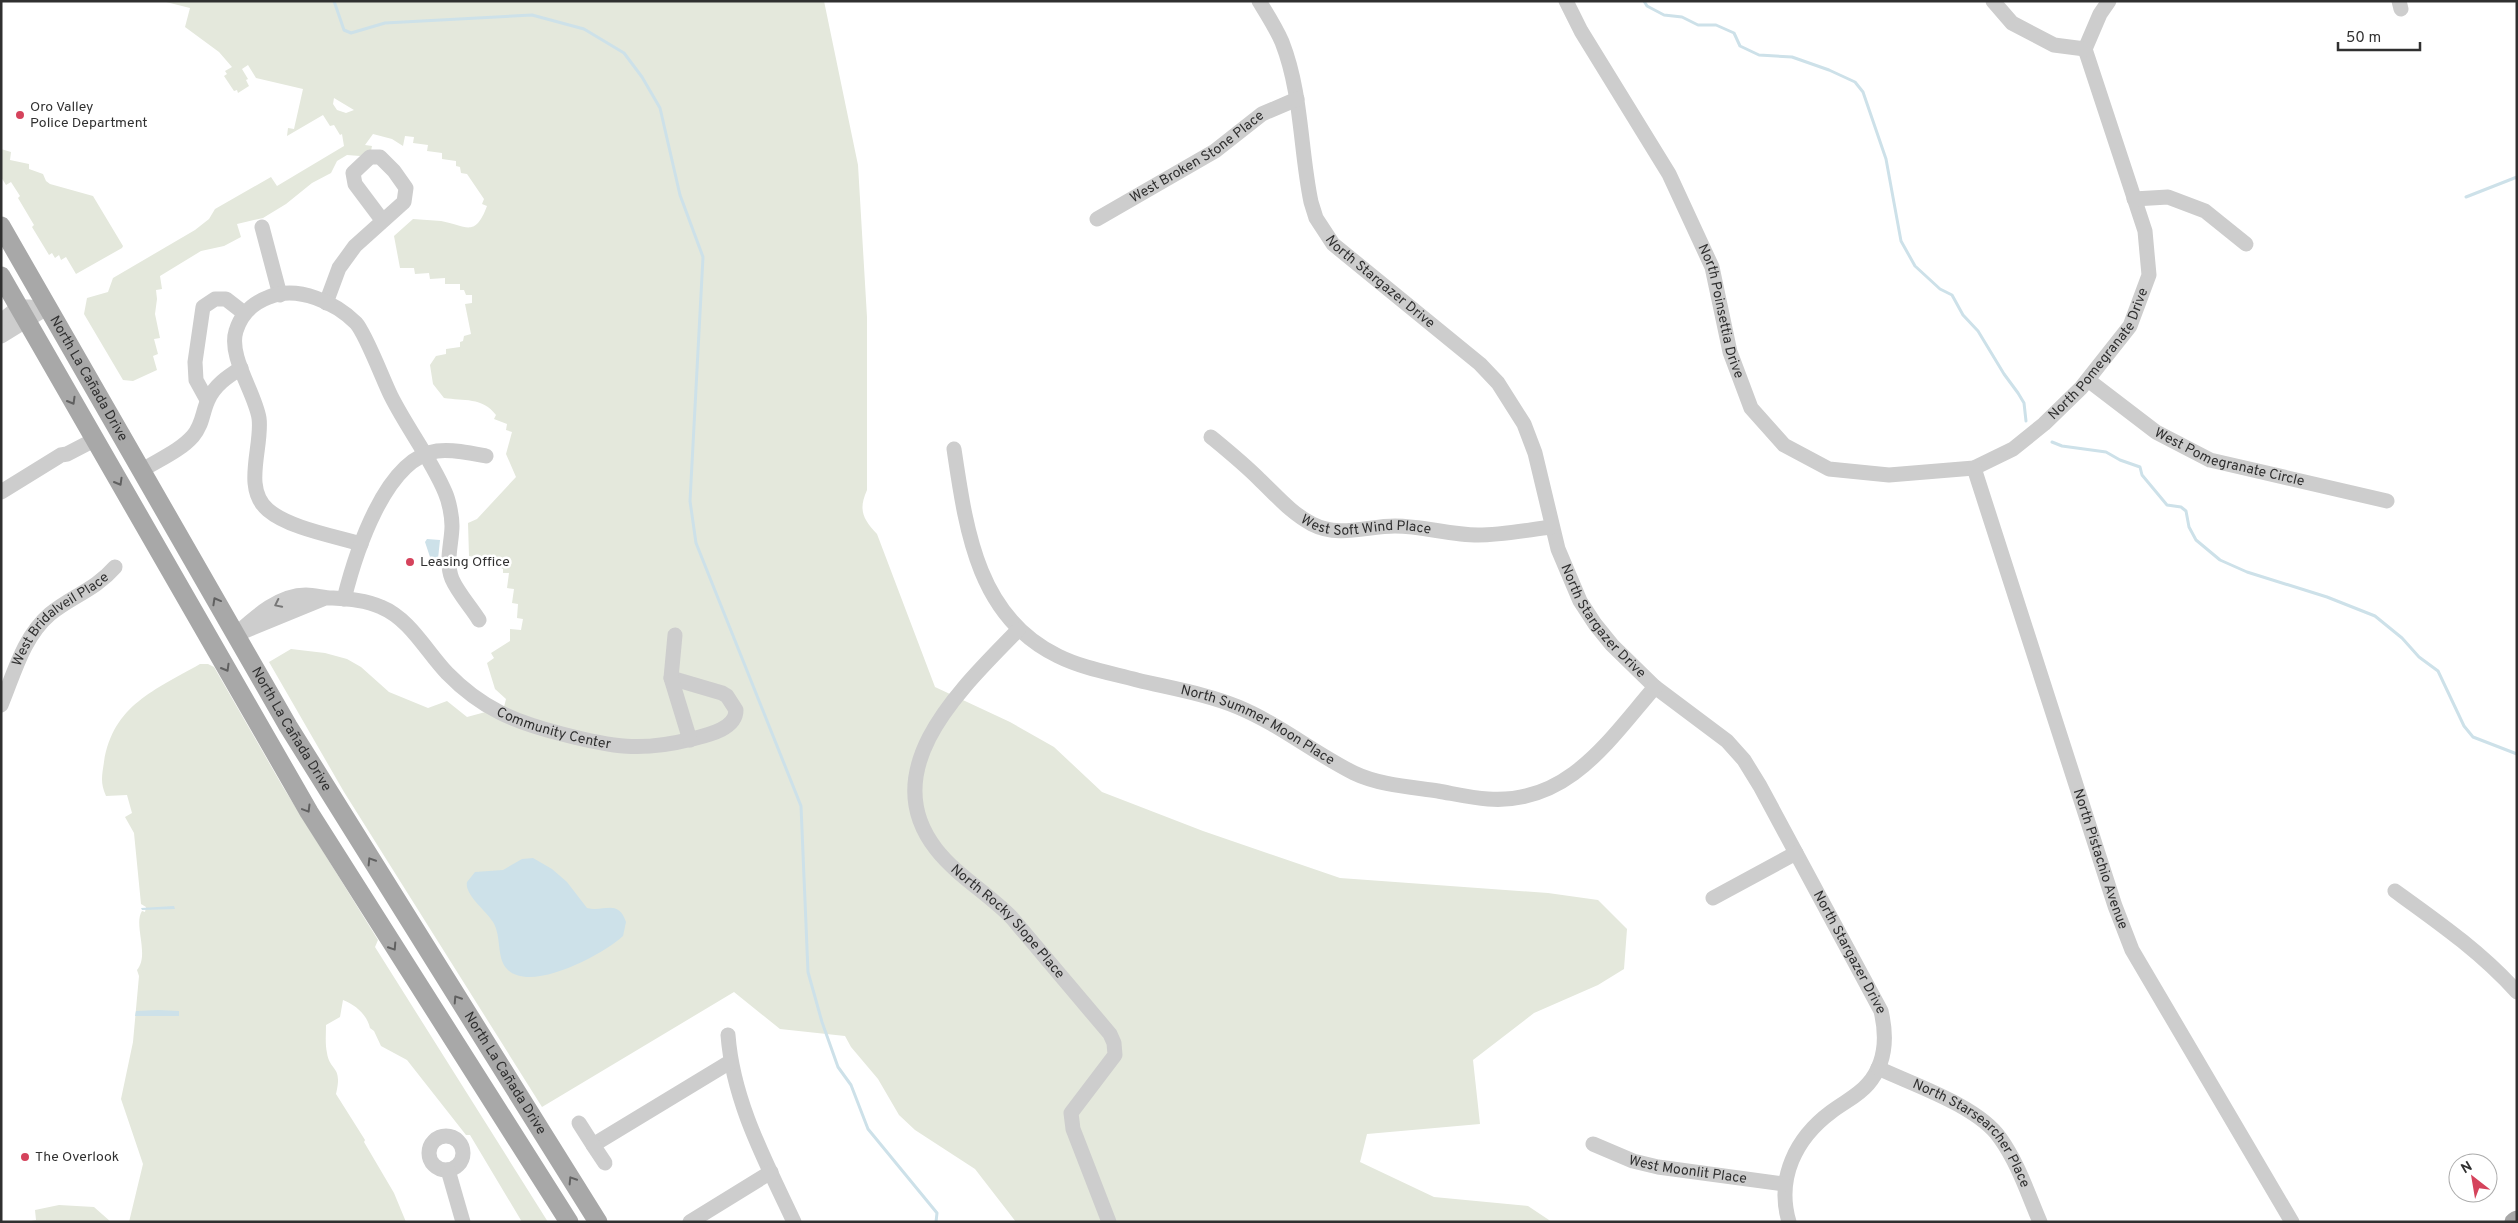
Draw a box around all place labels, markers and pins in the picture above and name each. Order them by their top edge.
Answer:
place label: Oro Valley Police Department [30,99,148,132]
marker: Oro Valley Police Department [14,109,26,121]
place label: Leasing Office [420,554,510,571]
marker: Leasing Office [404,556,416,568]
place label: The Overlook [35,1149,119,1166]
marker: The Overlook [19,1151,31,1163]

